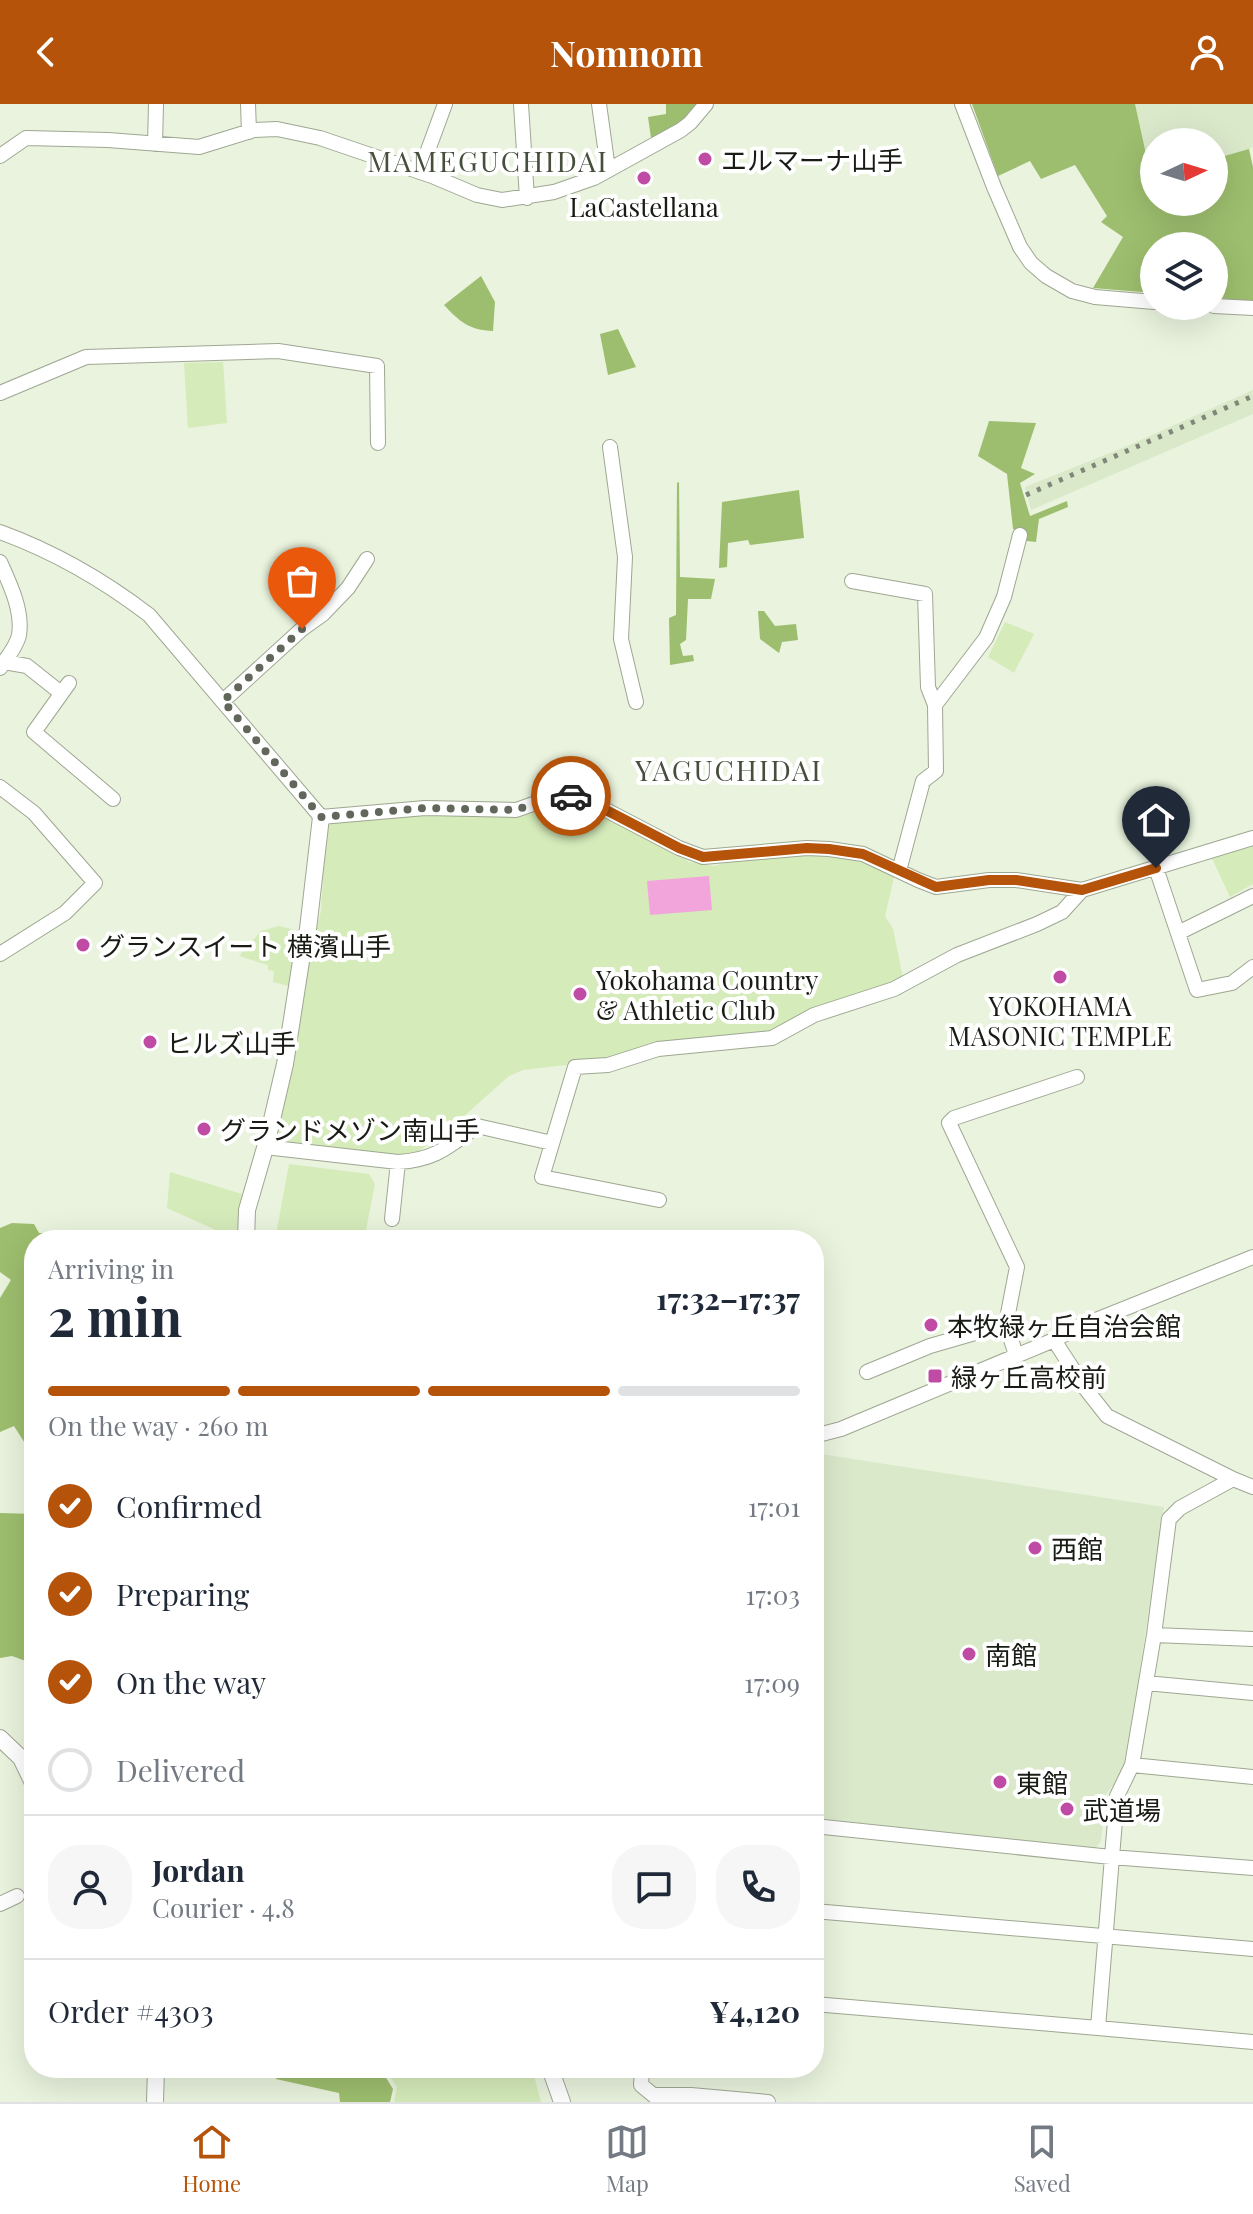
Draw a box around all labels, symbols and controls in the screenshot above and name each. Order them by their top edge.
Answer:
text: Nomnom [550,28,703,76]
icon: back [24,30,68,74]
icon: person [1185,30,1229,74]
north arrow [1140,128,1228,216]
map controls [1140,128,1228,320]
district label: MAMEGUCHIDAI [367,142,609,179]
place label: エルマーナ山手 [721,142,903,177]
marker: エルマーナ山手 [696,150,714,168]
marker: LaCastellana [635,169,653,187]
place label: LaCastellana [569,189,719,224]
button: layers [1140,232,1228,320]
pin [268,547,336,629]
icon: bag [280,559,324,603]
district label: YAGUCHIDAI [634,751,823,788]
courier [531,756,611,836]
icon: car [549,774,593,818]
pin [1122,786,1190,868]
icon: home [1134,798,1178,842]
place label: グランスイート 横濱山手 [99,928,391,963]
marker: グランスイート 横濱山手 [74,936,92,954]
place label: Yokohama Country & Athletic Club [595,962,818,1027]
marker: YOKOHAMA MASONIC TEMPLE [1051,968,1069,986]
marker: Yokohama Country & Athletic Club [571,985,589,1003]
place label: YOKOHAMA MASONIC TEMPLE [948,988,1172,1053]
place label: ヒルズ山手 [166,1025,296,1060]
marker: ヒルズ山手 [141,1033,159,1051]
place label: グランドメゾン南山手 [220,1112,480,1147]
marker: グランドメゾン南山手 [195,1120,213,1138]
text: Arriving in [48,1251,174,1286]
text: 17:32–17:37 [656,1278,800,1318]
text: 2 min [48,1281,182,1350]
place label: 本牧緑ヶ丘自治会館 [947,1308,1181,1343]
marker: 本牧緑ヶ丘自治会館 [922,1316,940,1334]
place label: 緑ヶ丘高校前 [951,1359,1107,1394]
marker: 緑ヶ丘高校前 [926,1367,944,1385]
text: On the way · 260 m [48,1408,268,1443]
icon: check [48,1484,92,1528]
text: Confirmed [116,1486,262,1526]
text: 17:01 [748,1489,800,1524]
place label: 西館 [1051,1531,1103,1566]
marker: 西館 [1026,1539,1044,1557]
icon: check [48,1572,92,1616]
text: Preparing [116,1574,249,1614]
text: 17:03 [746,1577,800,1612]
place label: 南館 [985,1637,1037,1672]
marker: 南館 [960,1645,978,1663]
icon: check [48,1660,92,1704]
text: On the way [116,1662,266,1702]
text: 17:09 [744,1665,800,1700]
text: Delivered [116,1750,245,1790]
place label: 東館 [1016,1765,1068,1800]
marker: 東館 [991,1773,1009,1791]
place label: 武道場 [1083,1792,1161,1827]
marker: 武道場 [1058,1800,1076,1818]
button: person [48,1845,132,1929]
button: chat [612,1845,696,1929]
button: phone [716,1845,800,1929]
text: Jordan [152,1850,245,1890]
text: Courier · 4.8 [152,1890,295,1925]
text: Order #4303 [48,1991,214,2031]
text: ¥4,120 [709,1991,800,2031]
tab: Home [182,2120,241,2198]
tab: Map [605,2120,649,2198]
tab: Saved [1014,2120,1071,2198]

